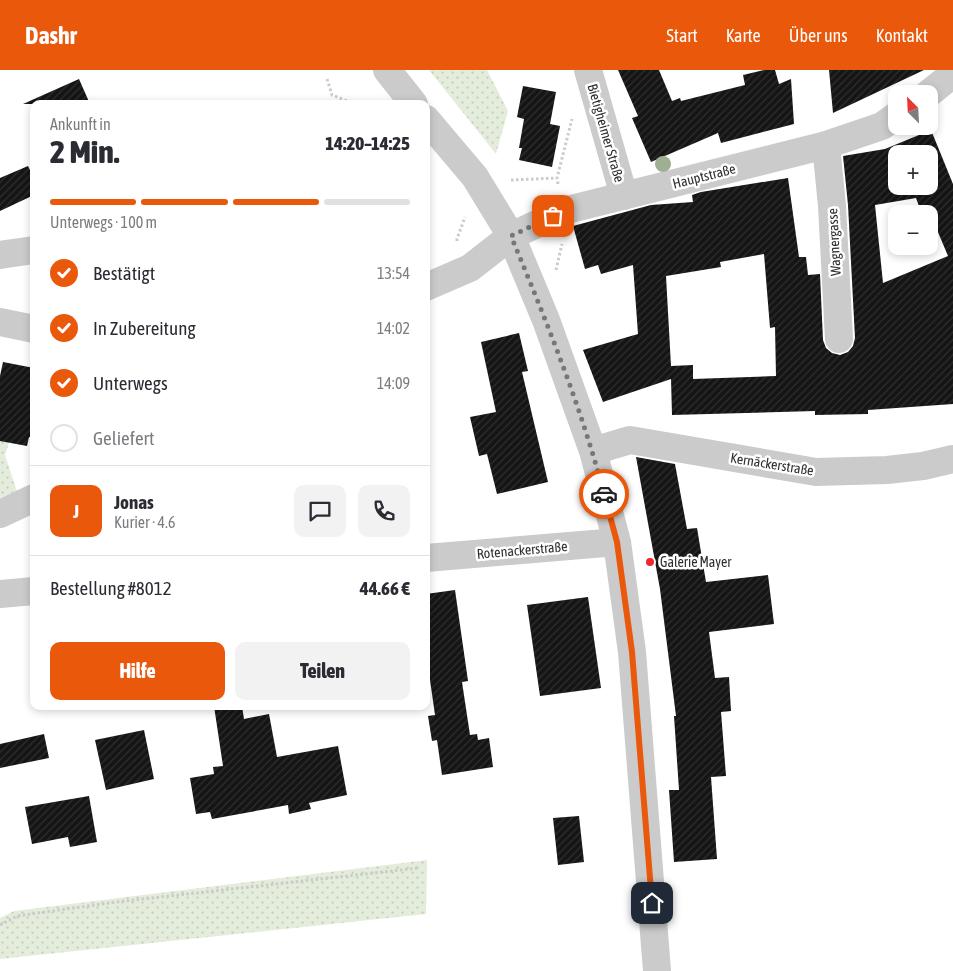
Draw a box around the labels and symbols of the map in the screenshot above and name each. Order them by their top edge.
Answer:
street label: Bietigheimer Straße [584,82,628,184]
north arrow [888,85,938,135]
street label: Hauptstraße [671,160,737,192]
pin [532,195,574,237]
street label: Wagnergasse [824,208,844,276]
street label: Kernäckerstraße [729,450,815,478]
courier [579,469,629,519]
street label: Rotenackerstraße [476,538,568,562]
place label: Galerie Mayer [660,554,732,570]
marker: Galerie Mayer [644,556,656,568]
pin [631,882,673,924]

